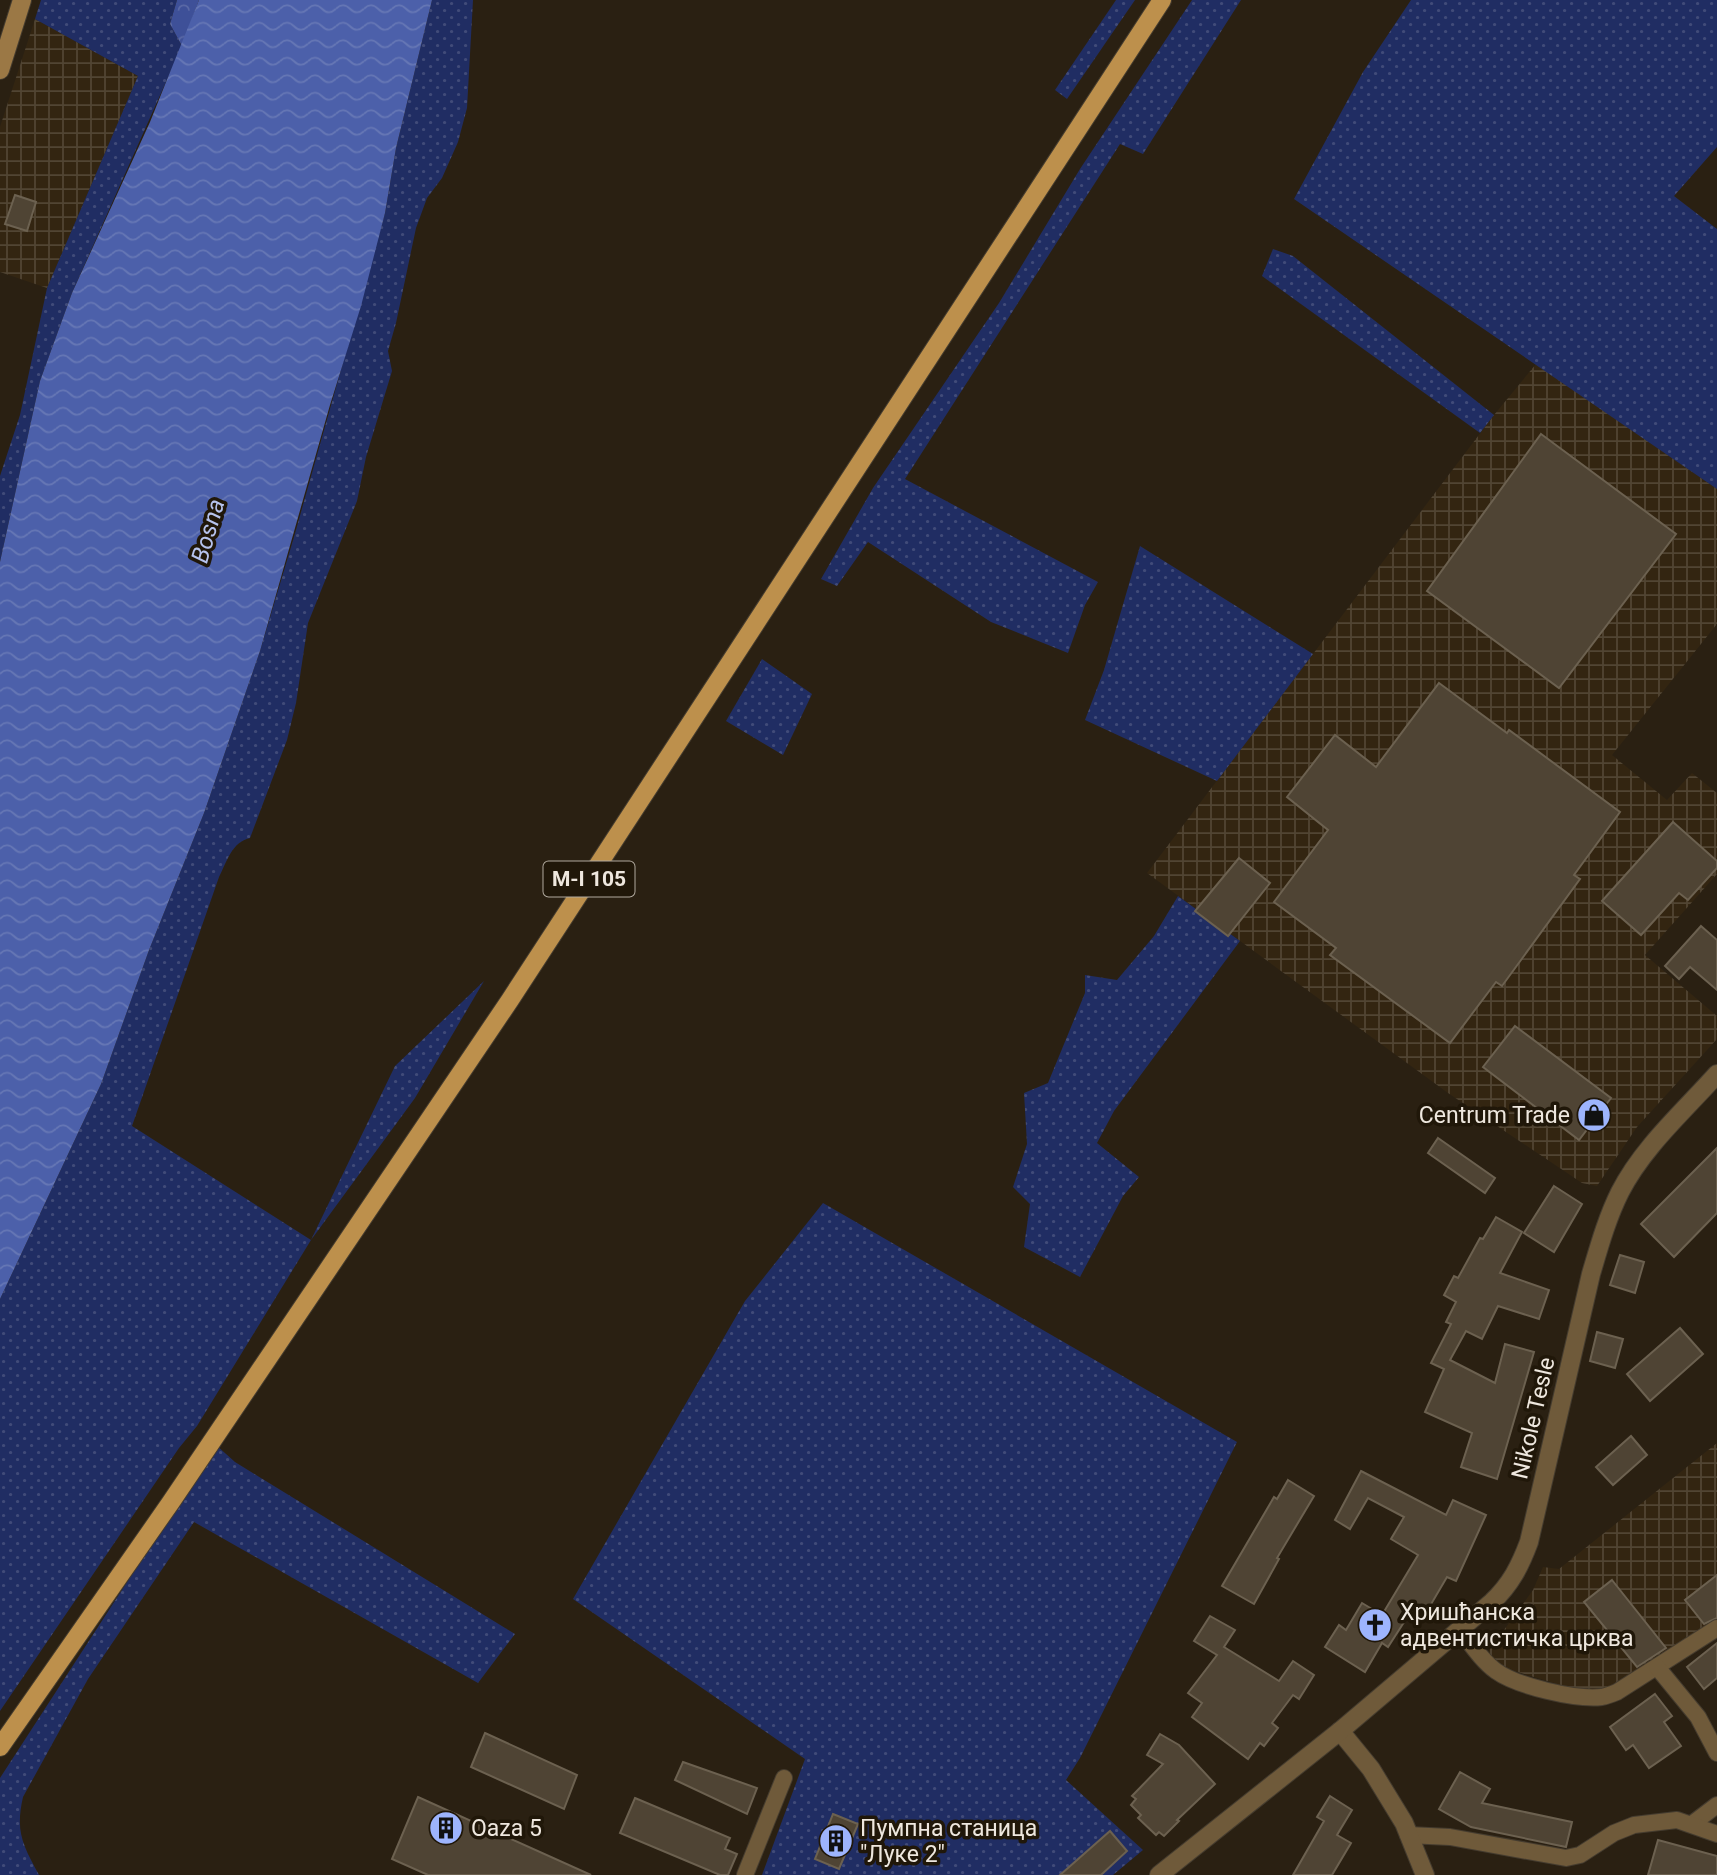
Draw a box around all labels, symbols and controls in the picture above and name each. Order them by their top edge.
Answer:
water label: Bosna [186,496,230,566]
road number: M-I 105 [544,862,634,896]
shop icon: Centrum Trade [1575,1096,1613,1134]
place label: Centrum Trade [1419,1102,1570,1129]
street label: Nikole Tesle [1506,1355,1561,1482]
place label: Хришћанска адвентистичка црква [1400,1599,1634,1652]
church icon: Хришћанска адвентистичка црква [1356,1606,1394,1644]
building icon: Oaza 5 [427,1809,465,1847]
place label: Oaza 5 [471,1815,542,1842]
place label: Пумпна станица "Луке 2" [860,1815,1037,1868]
building icon: Пумпна станица "Луке 2" [817,1822,855,1860]

